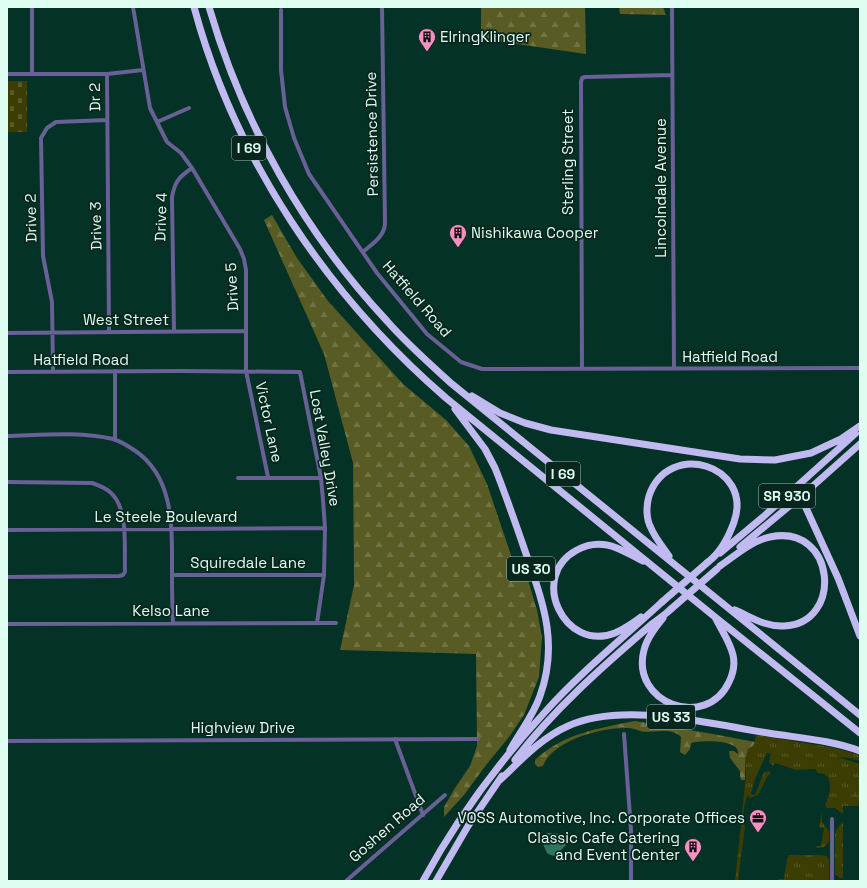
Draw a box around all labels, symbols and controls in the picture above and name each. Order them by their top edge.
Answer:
building icon: ElringKlinger [417,27,437,52]
place label: ElringKlinger [440,27,530,46]
street label: Persistence Drive [361,71,382,197]
street label: Dr 2 [85,83,104,111]
street label: Sterling Street [558,109,577,215]
street label: Lincolndale Avenue [651,118,670,258]
road number: I 69 [232,136,266,160]
street label: Drive 4 [150,192,171,242]
street label: Drive 2 [21,193,40,243]
street label: Drive 3 [86,201,105,251]
building icon: Nishikawa Cooper [448,223,468,248]
place label: Nishikawa Cooper [471,223,599,242]
street label: Hatfield Road [379,256,456,341]
street label: Drive 5 [221,262,242,312]
street label: West Street [83,310,169,329]
street label: Hatfield Road [682,347,778,366]
street label: Hatfield Road [33,350,129,369]
street label: Victor Lane [252,380,287,464]
street label: Lost Valley Drive [306,388,345,508]
road number: I 69 [546,462,580,486]
road number: SR 930 [759,484,815,508]
street label: Le Steele Boulevard [95,507,238,526]
street label: Squiredale Lane [190,553,306,572]
road number: US 30 [507,557,555,581]
street label: Kelso Lane [132,601,210,620]
road number: US 33 [647,705,695,729]
street label: Highview Drive [191,718,295,737]
street label: Goshen Road [345,789,429,866]
place label: VOSS Automotive, Inc. Corporate Offices [457,808,745,827]
office icon: VOSS Automotive, Inc. Corporate Offices [748,808,768,833]
place label: Classic Cafe Catering and Event Center [528,828,680,864]
building icon: Classic Cafe Catering and Event Center [683,837,703,862]

